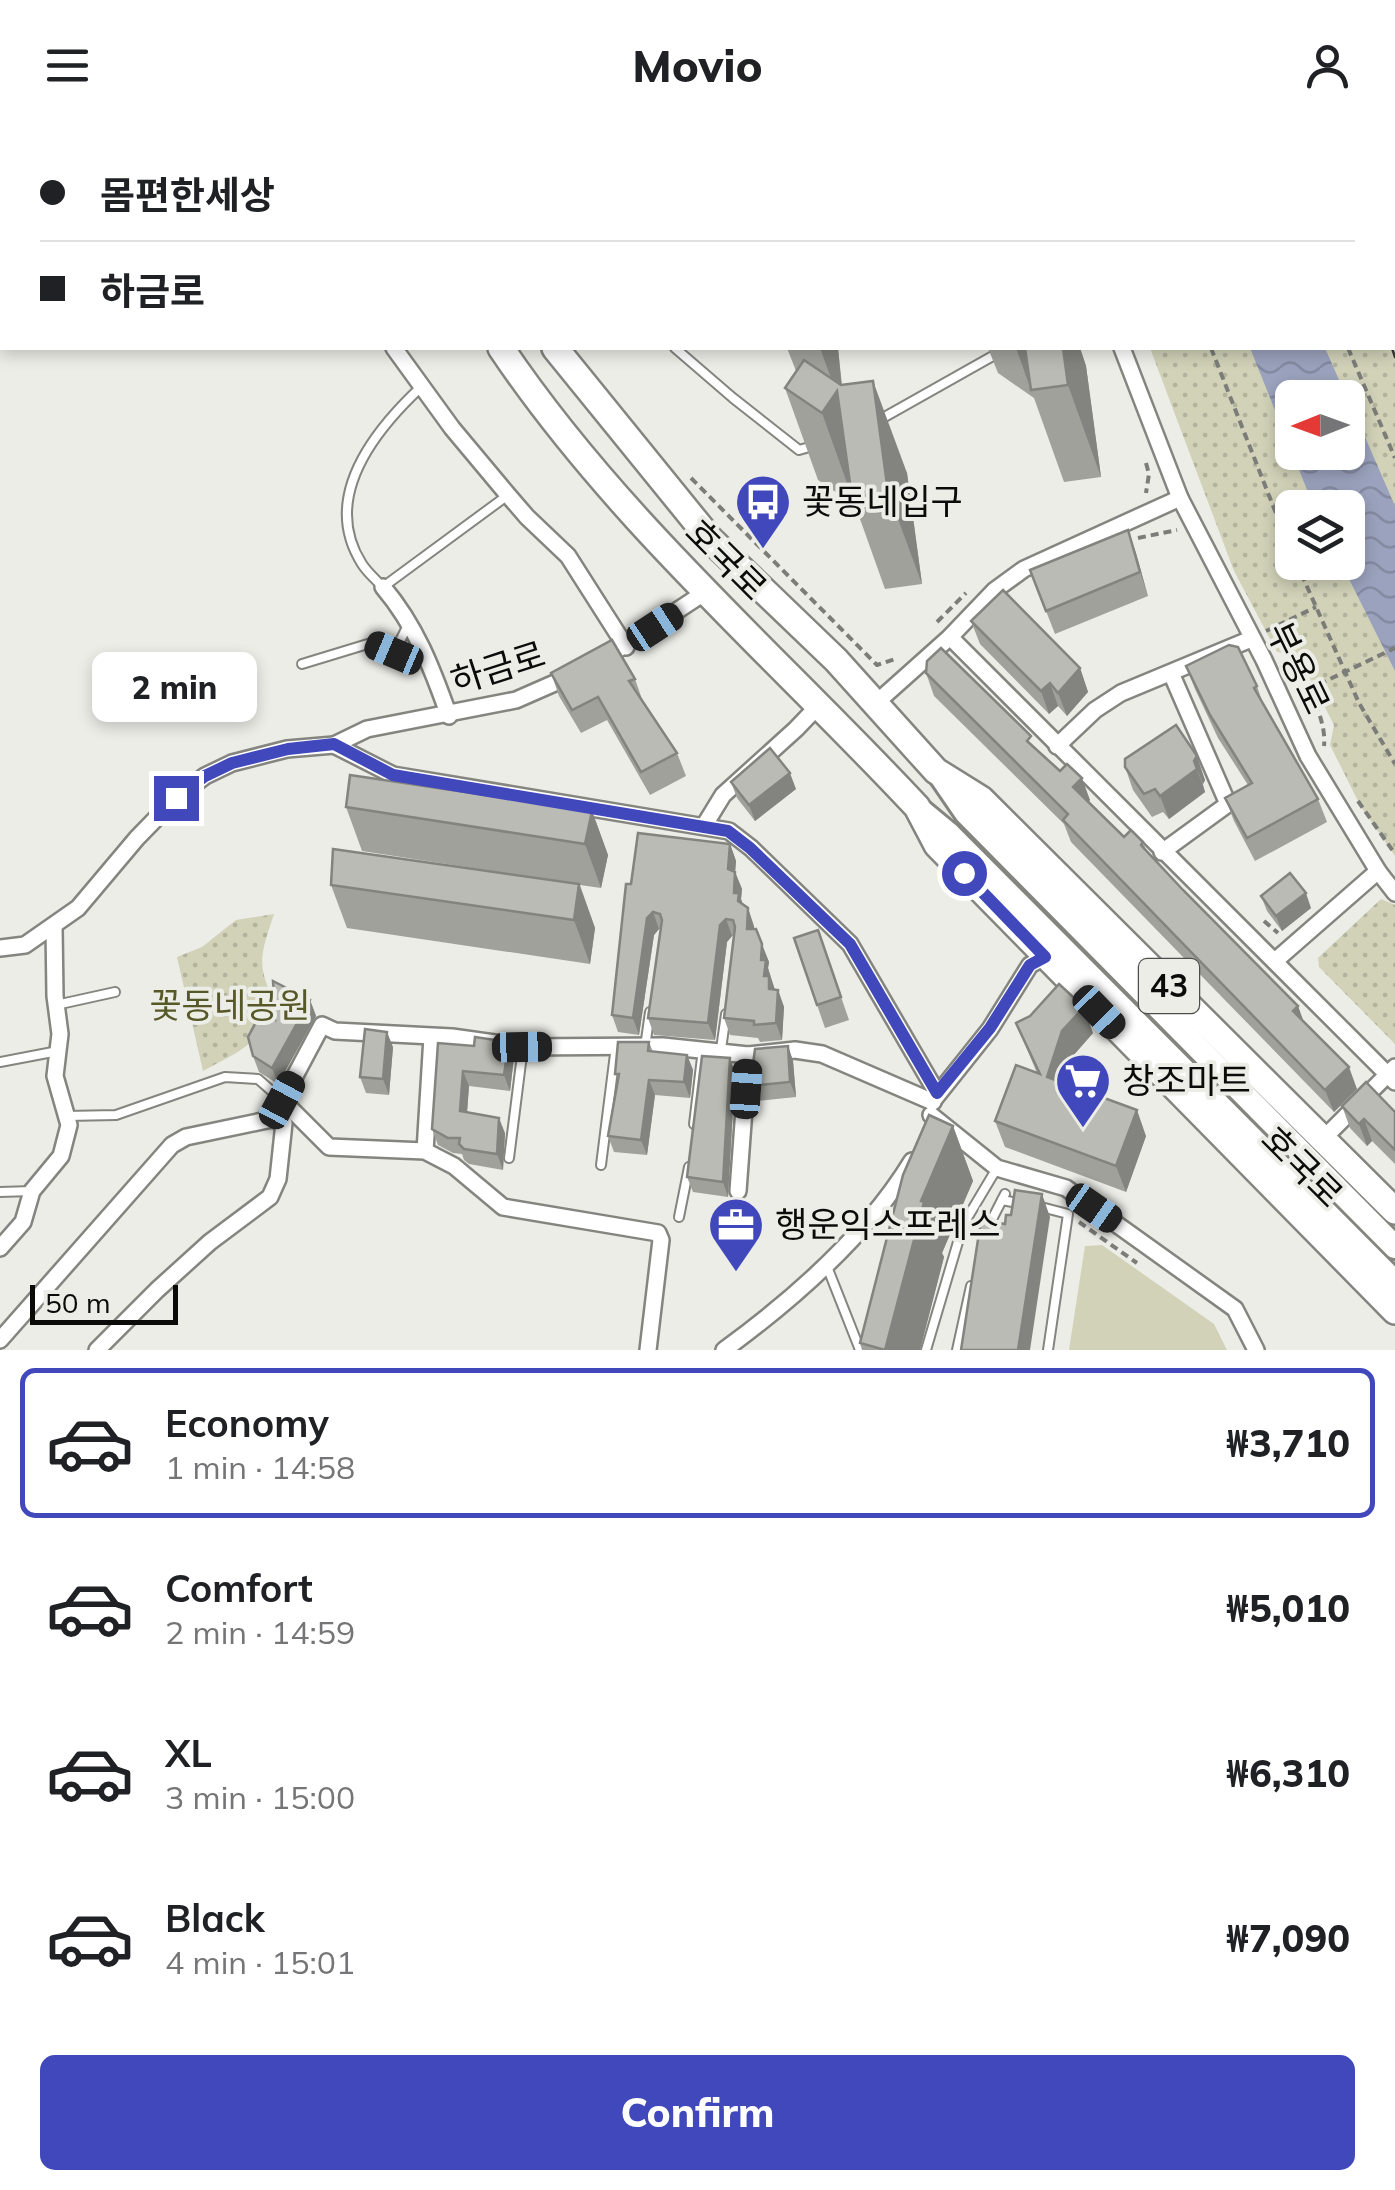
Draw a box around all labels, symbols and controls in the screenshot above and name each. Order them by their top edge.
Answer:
text: Movio [632,37,763,93]
icon: menu [40,38,95,93]
icon: person [1300,38,1355,93]
text: 몸편한세상 [100,171,275,219]
text: 하금로 [100,267,205,315]
north arrow [1275,380,1365,470]
map controls [1275,380,1365,580]
bus stop icon: 꽃동네입구 [733,472,793,551]
place label: 꽃동네입구 [802,479,963,523]
button: layers [1275,490,1365,580]
street label: 호국로 [677,510,776,609]
car [622,598,688,656]
street label: 부용로 [1258,615,1340,721]
car [361,627,427,679]
street label: 하금로 [445,631,550,703]
callout: 2 min [94,653,258,723]
text: 2 min [132,667,217,707]
route end [154,776,199,821]
route start [942,851,987,896]
road number: 43 [1139,959,1199,1013]
car [1067,980,1131,1044]
park label: 꽃동네공원 [149,983,311,1027]
car [492,1031,552,1063]
supermarket icon: 창조마트 [1053,1051,1113,1130]
car [729,1058,763,1120]
place label: 창조마트 [1122,1058,1251,1102]
car [255,1066,309,1134]
street label: 호국로 [1253,1117,1352,1216]
car [1061,1179,1127,1237]
office icon: 행운익스프레스 [706,1195,766,1274]
place label: 행운익스프레스 [775,1202,1000,1246]
scale bar [30,1280,178,1324]
text: 50 m [45,1285,111,1320]
icon: car [45,1398,135,1488]
text: Economy [165,1399,329,1447]
text: ₩3,710 [1226,1419,1350,1467]
text: 1 min · 14:58 [165,1447,355,1487]
icon: car [45,1563,135,1653]
text: Comfort [165,1564,313,1612]
text: ₩5,010 [1226,1584,1350,1632]
text: 2 min · 14:59 [165,1612,355,1652]
icon: car [45,1728,135,1818]
text: XL [165,1729,212,1777]
text: ₩6,310 [1226,1749,1350,1797]
text: 3 min · 15:00 [165,1777,355,1817]
icon: car [45,1893,135,1983]
text: Black [165,1894,265,1942]
text: ₩7,090 [1226,1914,1350,1962]
text: 4 min · 15:01 [165,1942,355,1982]
button: Confirm [40,2055,1355,2170]

